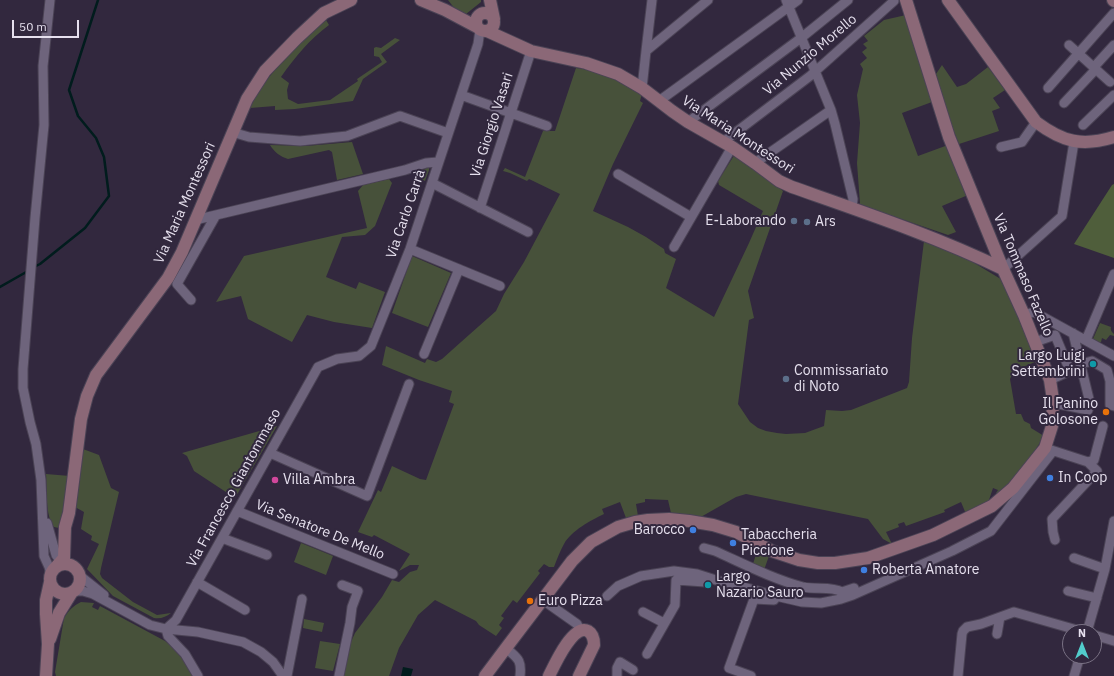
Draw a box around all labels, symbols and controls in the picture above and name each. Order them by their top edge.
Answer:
street label: Via Nunzio Morello [760,11,860,99]
scale bar [14,12,81,38]
text: 50 m [19,19,47,34]
street label: Via Giorgio Vasari [467,70,517,180]
street label: Via Maria Montessori [679,92,797,178]
street label: Via Maria Montessori [151,140,219,266]
street label: Via Carlo Carrà [383,167,429,261]
street label: Via Tommaso Fazello [990,211,1056,339]
place label: E-Laborando [705,213,786,229]
place label: Ars [815,214,836,230]
marker: E-Laborando [789,216,799,226]
marker: Ars [802,217,812,227]
place label: Largo Luigi Settembrini [1011,348,1085,380]
marker: Largo Luigi Settembrini [1088,359,1098,369]
place label: Commissariato di Noto [794,363,888,396]
marker: Commissariato di Noto [781,374,791,384]
place label: Il Panino Golosone [1038,396,1098,428]
street label: Via Francesco Giantommaso [183,406,285,570]
marker: Il Panino Golosone [1101,407,1111,417]
place label: In Coop [1058,470,1107,486]
place label: Villa Ambra [283,472,355,488]
marker: In Coop [1045,473,1055,483]
marker: Villa Ambra [270,475,280,485]
street label: Via Senatore De Mello [253,496,387,564]
place label: Barocco [634,522,685,538]
marker: Barocco [688,525,698,535]
place label: Tabaccheria Piccione [741,527,817,560]
marker: Tabaccheria Piccione [728,538,738,548]
place label: Roberta Amatore [872,562,979,578]
marker: Roberta Amatore [859,565,869,575]
place label: Largo Nazario Sauro [716,569,804,602]
marker: Largo Nazario Sauro [703,580,713,590]
place label: Euro Pizza [538,593,603,609]
marker: Euro Pizza [525,596,535,606]
north arrow [1062,624,1102,664]
text: N [1078,626,1086,640]

